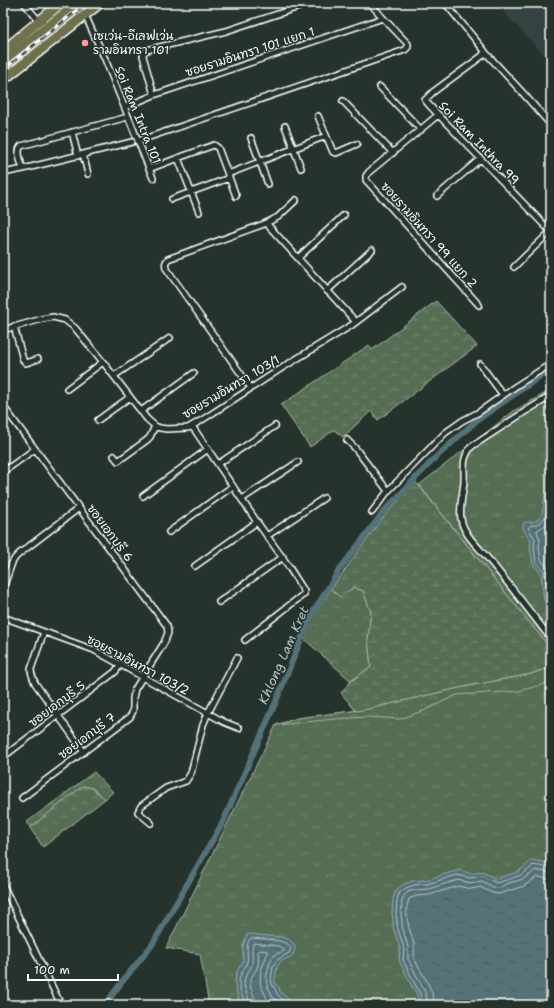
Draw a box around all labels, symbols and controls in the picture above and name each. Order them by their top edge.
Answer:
street label: ซอยรามอินทรา 101 แยก 1 [183,24,317,80]
place label: เซเว่น-อีเลฟเว่น รามอินทรา 101 [93,28,174,58]
marker: เซเว่น-อีเลฟเว่น รามอินทรา 101 [80,38,90,48]
street label: Soi Ram Intra 101 [111,64,165,166]
street label: Soi Ram Inthra 99 [435,98,523,188]
street label: ซอยรามอินทรา 99 แยก 2 [377,179,481,291]
street label: ซอยรามอินทรา 103/1 [179,352,283,422]
street label: ซอยเอกบุรี 6 [82,501,137,565]
water label: Khlong Lam Kret [254,603,313,707]
street label: ซอยรามอินทรา 103/2 [84,631,192,699]
street label: ซอยเอกบุรี 5 [26,678,89,731]
street label: ซอยเอกบุรี 7 [55,709,119,764]
scale bar [28,956,118,982]
text: 100 m [34,962,70,978]

